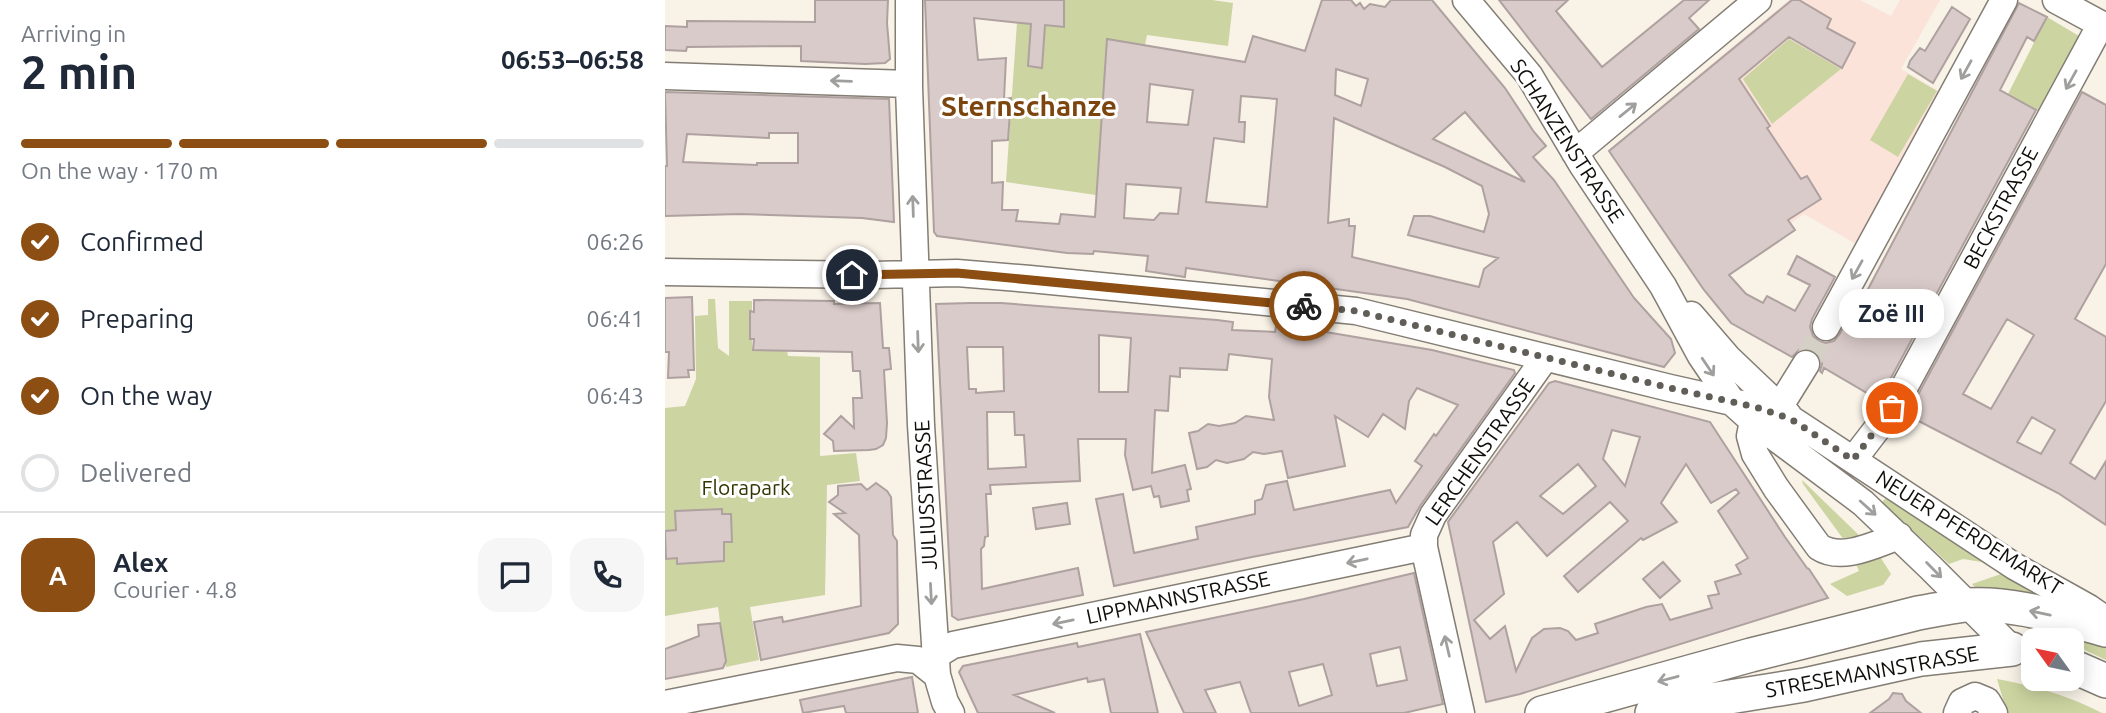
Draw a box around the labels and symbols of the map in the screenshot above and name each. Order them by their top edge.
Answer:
street label: SCHANZENSTRASSE [1506,54,1630,227]
one-way arrow [1958,60,1972,80]
one-way arrow [2064,69,2077,90]
one-way arrow [829,75,852,88]
district label: Sternschanze [941,90,1117,121]
one-way arrow [1618,102,1636,117]
street label: BECKSTRASSE [1958,142,2042,273]
one-way arrow [906,195,919,218]
pin [822,245,882,305]
one-way arrow [1850,260,1864,280]
courier [1269,271,1339,341]
callout: Zoë III [1839,289,1945,338]
one-way arrow [911,330,924,353]
one-way arrow [1701,357,1716,376]
street label: LERCHENSTRASSE [1420,373,1539,529]
pin [1862,378,1922,438]
street label: JULIUSSTRASSE [909,419,941,571]
street label: NEUER PFERDEMARKT [1872,465,2068,600]
park label: Florapark [701,475,791,499]
one-way arrow [1859,500,1877,516]
one-way arrow [1346,554,1369,568]
one-way arrow [1925,562,1942,579]
street label: LIPPMANNSTRASSE [1084,566,1272,628]
one-way arrow [925,582,938,605]
one-way arrow [2029,606,2052,620]
one-way arrow [1052,615,1075,629]
north arrow [2021,628,2084,691]
one-way arrow [1439,635,1453,658]
street label: STRESEMANNSTRASSE [1763,640,1980,702]
one-way arrow [1657,673,1680,686]

